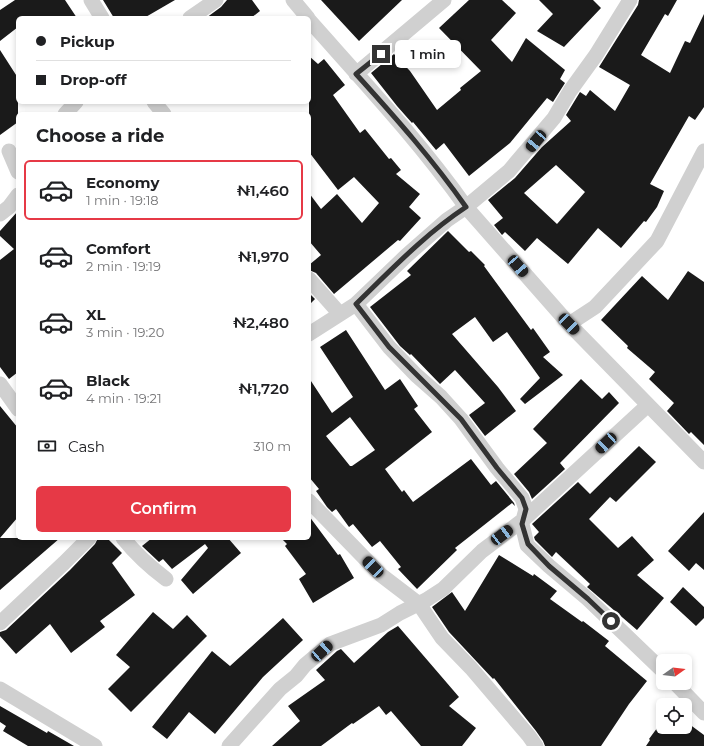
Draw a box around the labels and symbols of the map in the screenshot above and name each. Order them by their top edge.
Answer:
callout: 1 min [395,40,461,68]
route end [372,45,390,63]
car [524,128,548,154]
car [506,253,530,279]
car [556,311,582,337]
car [593,430,619,456]
car [489,523,515,547]
car [360,554,386,580]
route start [602,612,620,630]
car [309,639,335,663]
north arrow [656,654,692,690]

